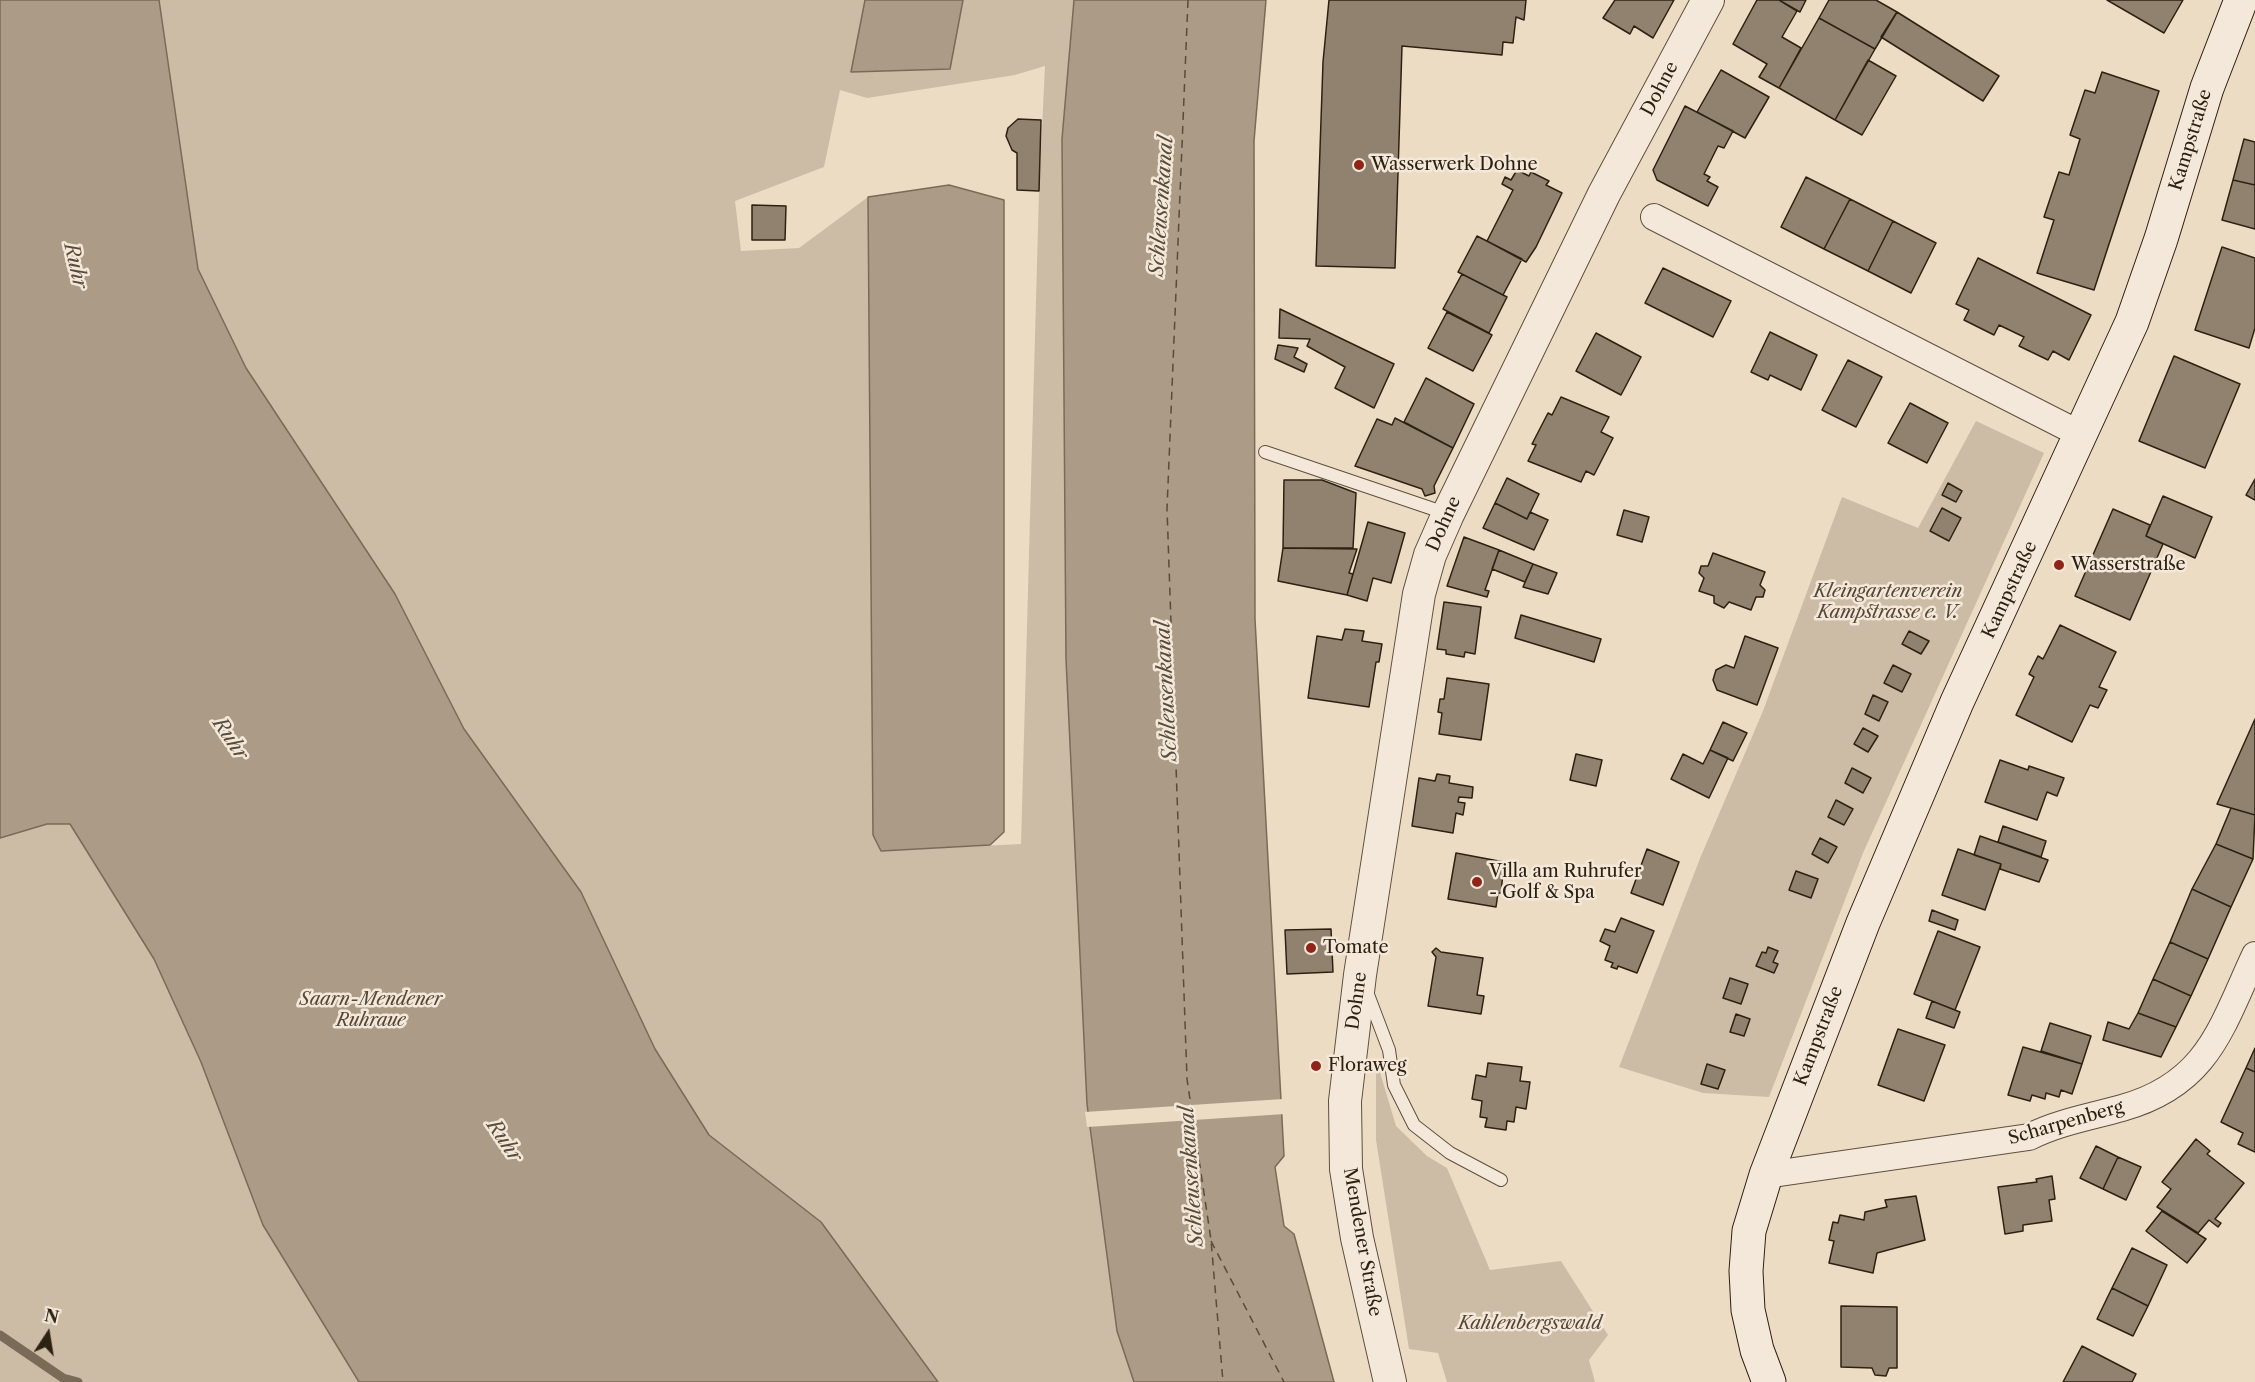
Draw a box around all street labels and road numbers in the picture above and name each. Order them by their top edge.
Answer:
street label: Dohne [1637,58,1683,120]
street label: Kampstraße [2165,87,2217,193]
street label: Dohne [1422,493,1466,555]
street label: Kampstraße [1978,538,2042,642]
street label: Dohne [1342,971,1372,1031]
street label: Kampstraße [1790,983,1848,1089]
street label: Scharpenberg [2006,1096,2126,1150]
street label: Mendener Straße [1338,1166,1386,1318]

